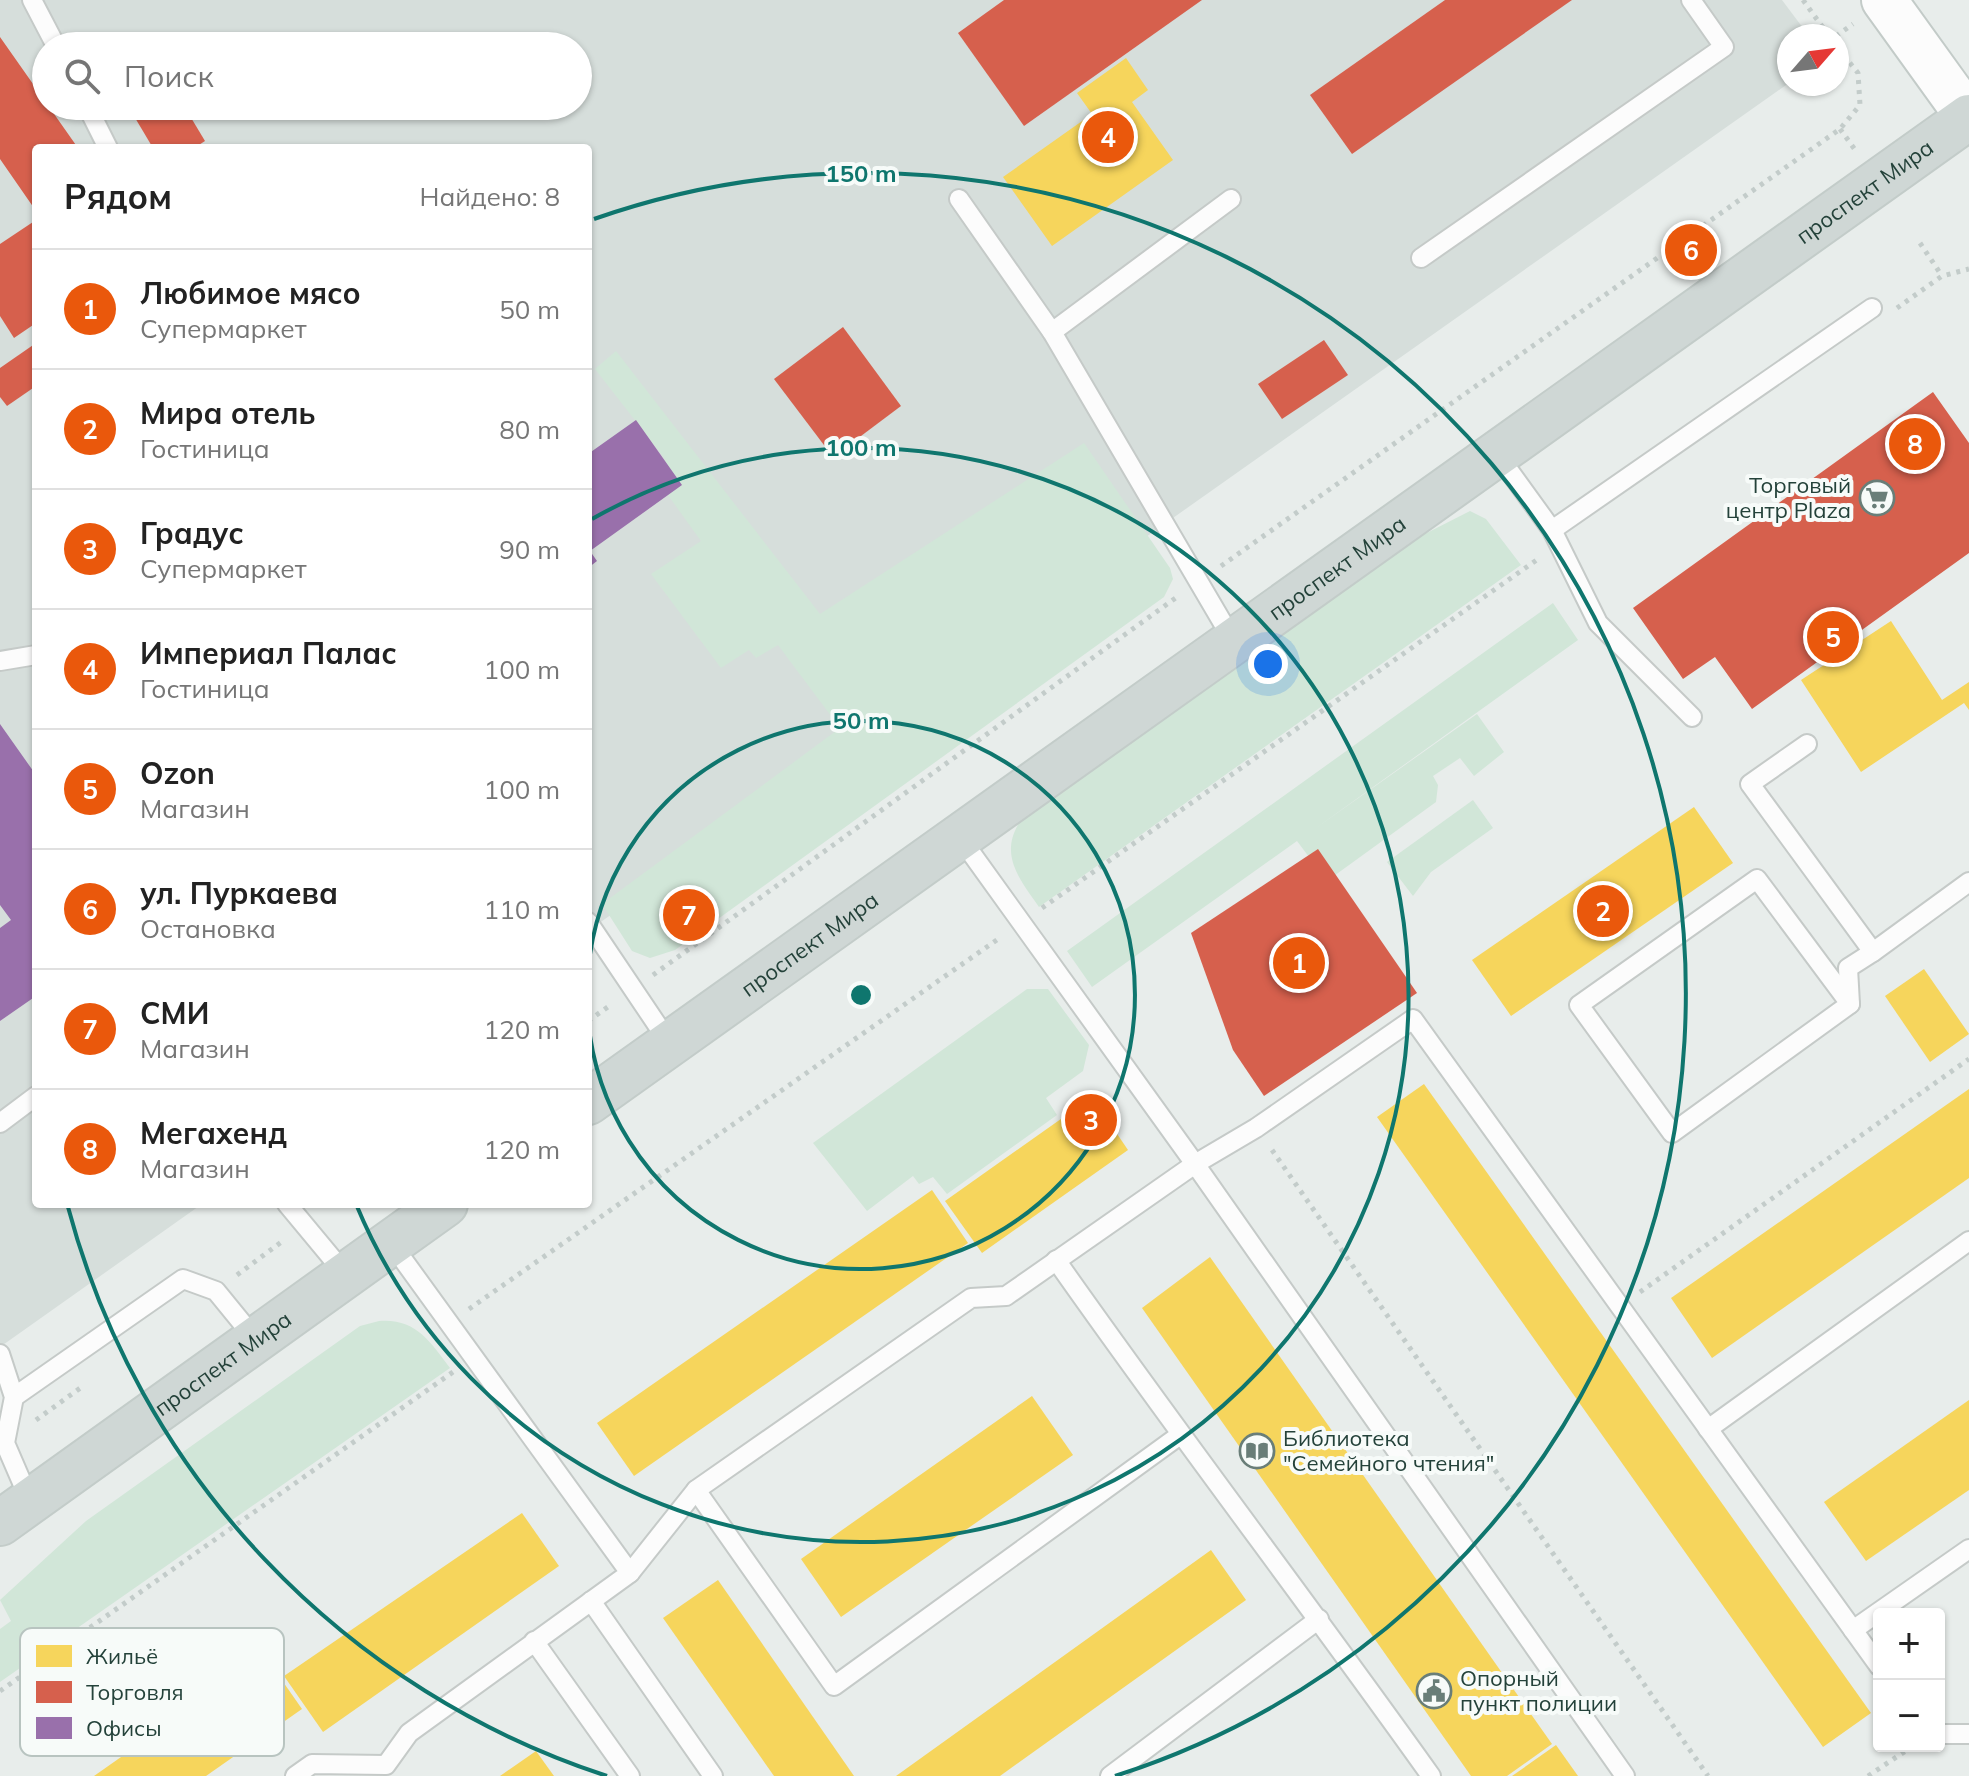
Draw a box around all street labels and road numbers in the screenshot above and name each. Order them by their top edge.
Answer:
street label: проспект Мира [1790,133,1939,250]
street label: проспект Мира [1263,509,1411,626]
street label: проспект Мира [735,886,884,1003]
street label: проспект Мира [149,1305,297,1422]

